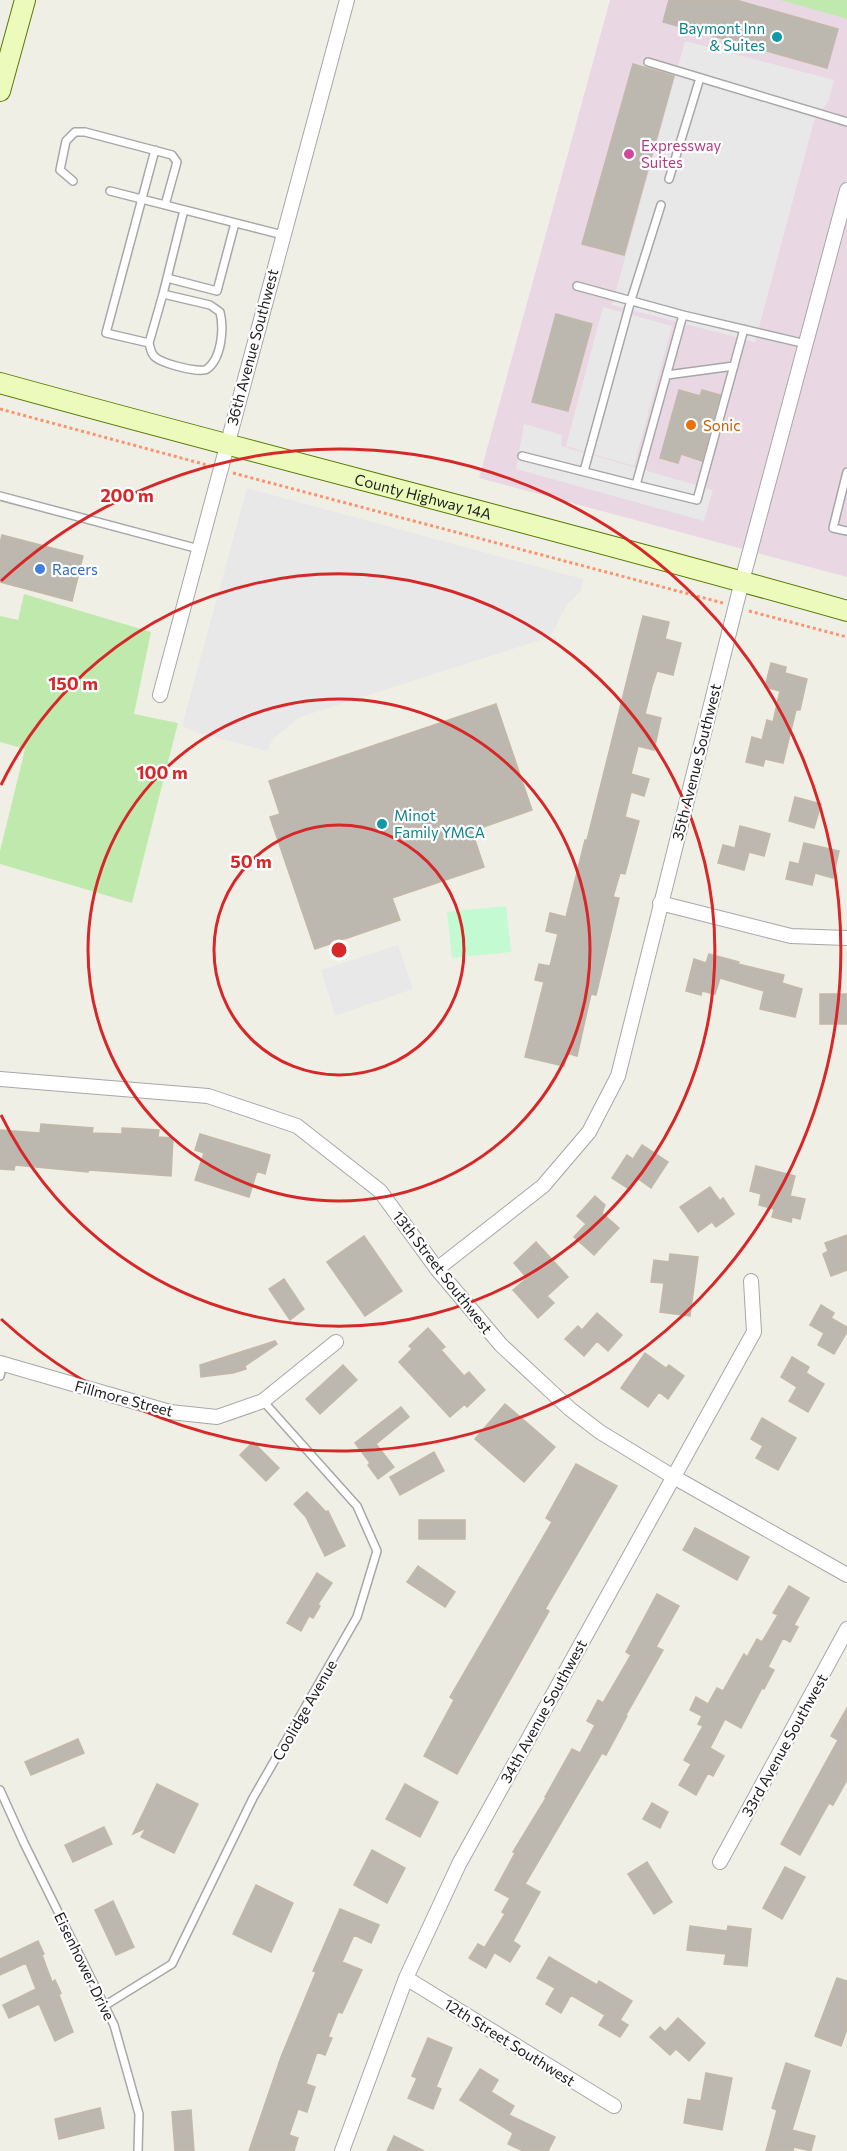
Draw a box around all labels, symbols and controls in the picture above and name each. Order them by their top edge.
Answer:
place label: Baymont Inn & Suites [679,19,765,54]
marker: Baymont Inn & Suites [770,30,784,44]
place label: Expressway Suites [641,136,721,171]
marker: Expressway Suites [622,147,636,161]
street label: 36th Avenue Southwest [222,267,282,427]
place label: Sonic [703,416,741,434]
marker: Sonic [684,418,698,432]
street label: County Highway 14A [353,469,493,523]
text: 200 m [100,484,154,506]
place label: Racers [52,560,98,578]
marker: Racers [33,562,47,576]
text: 150 m [48,672,98,694]
street label: 35th Avenue Southwest [668,682,724,842]
text: 100 m [136,761,188,783]
place label: Minot Family YMCA [394,806,485,841]
marker: Minot Family YMCA [375,817,389,831]
text: 50 m [230,850,272,872]
centre of rings [329,940,349,960]
street label: 13th Street Southwest [389,1207,497,1337]
street label: Fillmore Street [73,1376,175,1420]
street label: 34th Avenue Southwest [496,1636,590,1786]
street label: Coolidge Avenue [268,1656,340,1764]
street label: 33rd Avenue Southwest [737,1670,831,1820]
street label: Eisenhower Drive [51,1909,119,2023]
street label: 12th Street Southwest [441,1994,579,2090]

